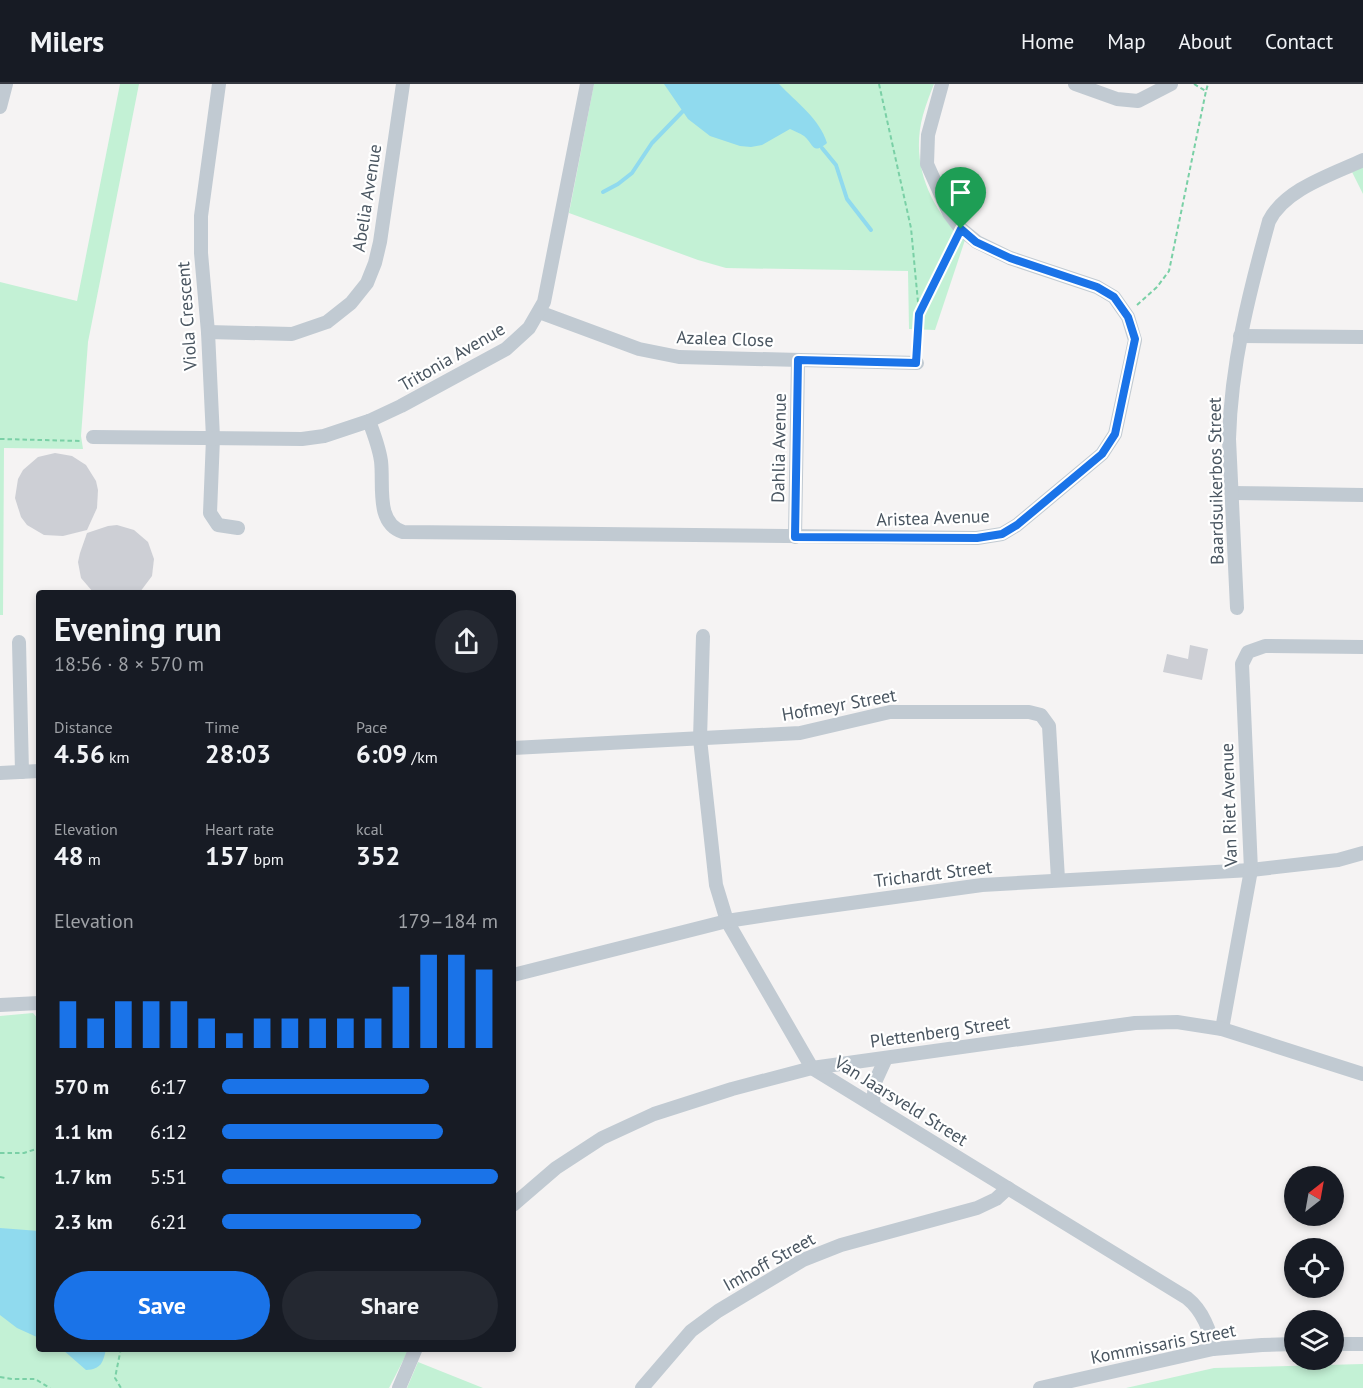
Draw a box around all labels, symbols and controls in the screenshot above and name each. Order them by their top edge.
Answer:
text: Milers [30,23,104,60]
text: Home [1021,28,1074,55]
text: Map [1107,28,1146,55]
text: About [1179,28,1232,55]
text: Contact [1265,28,1333,55]
street label: Abelia Avenue [347,142,386,253]
pin [935,167,986,229]
icon: arrive [944,176,977,209]
street label: Viola Crescent [171,261,202,372]
street label: Tritonia Avenue [395,317,509,396]
street label: Azalea Close [676,325,774,352]
street label: Dahlia Avenue [766,393,791,503]
street label: Baardsuikerbos Street [1203,397,1228,565]
street label: Aristea Avenue [876,504,990,531]
text: Evening run [54,607,222,650]
button: share [435,610,498,673]
text: 18:56 · 8 × 570 m [54,651,204,677]
street label: Hofmeyr Street [780,683,898,726]
text: Distance [54,717,113,737]
text: Time [205,717,239,737]
text: Pace [356,717,387,737]
text: 4.56 [54,737,105,770]
text: 28:03 [205,737,271,770]
text: 6:09 [356,737,407,770]
street label: Van Riet Avenue [1215,743,1242,868]
text: km [105,747,130,767]
text: /km [407,747,438,767]
text: Elevation [54,819,118,839]
text: Heart rate [205,819,274,839]
text: kcal [356,819,383,839]
text: 48 [54,839,83,872]
text: 157 [205,839,249,872]
text: 352 [356,839,400,872]
text: m [83,849,101,869]
text: bpm [249,849,284,869]
street label: Trichardt Street [873,855,993,892]
text: Elevation [54,908,134,934]
text: 179–184 m [398,908,498,934]
street label: Plettenberg Street [869,1010,1011,1053]
street label: Van Jaarsveld Street [829,1050,972,1151]
text: 570 m [54,1074,109,1100]
text: 6:17 [150,1074,187,1100]
text: 1.1 km [54,1119,113,1145]
text: 6:12 [150,1119,187,1145]
text: 1.7 km [54,1164,112,1190]
text: 5:51 [150,1164,187,1190]
north arrow [1284,1166,1344,1226]
map controls [1284,1166,1344,1370]
text: 2.3 km [54,1209,113,1235]
text: 6:21 [150,1209,187,1235]
street label: Imhoff Street [719,1227,819,1296]
button: locate [1284,1238,1344,1298]
button: Save [54,1271,270,1340]
button: Share [282,1271,498,1340]
button: layers [1284,1310,1344,1370]
street label: Kommissaris Street [1088,1318,1237,1369]

